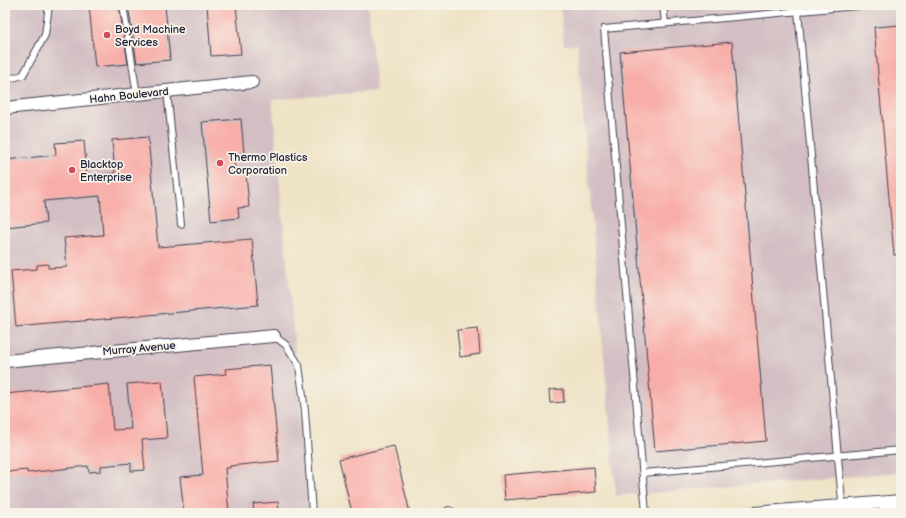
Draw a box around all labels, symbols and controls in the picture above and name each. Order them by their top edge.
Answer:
place label: Boyd Machine Services [115,23,186,49]
marker: Boyd Machine Services [102,30,112,40]
street label: Hahn Boulevard [89,85,169,106]
place label: Thermo Plastics Corporation [228,151,308,177]
place label: Blacktop Enterprise [80,158,132,184]
marker: Thermo Plastics Corporation [215,158,225,168]
marker: Blacktop Enterprise [67,165,77,175]
street label: Murray Avenue [102,339,177,358]

